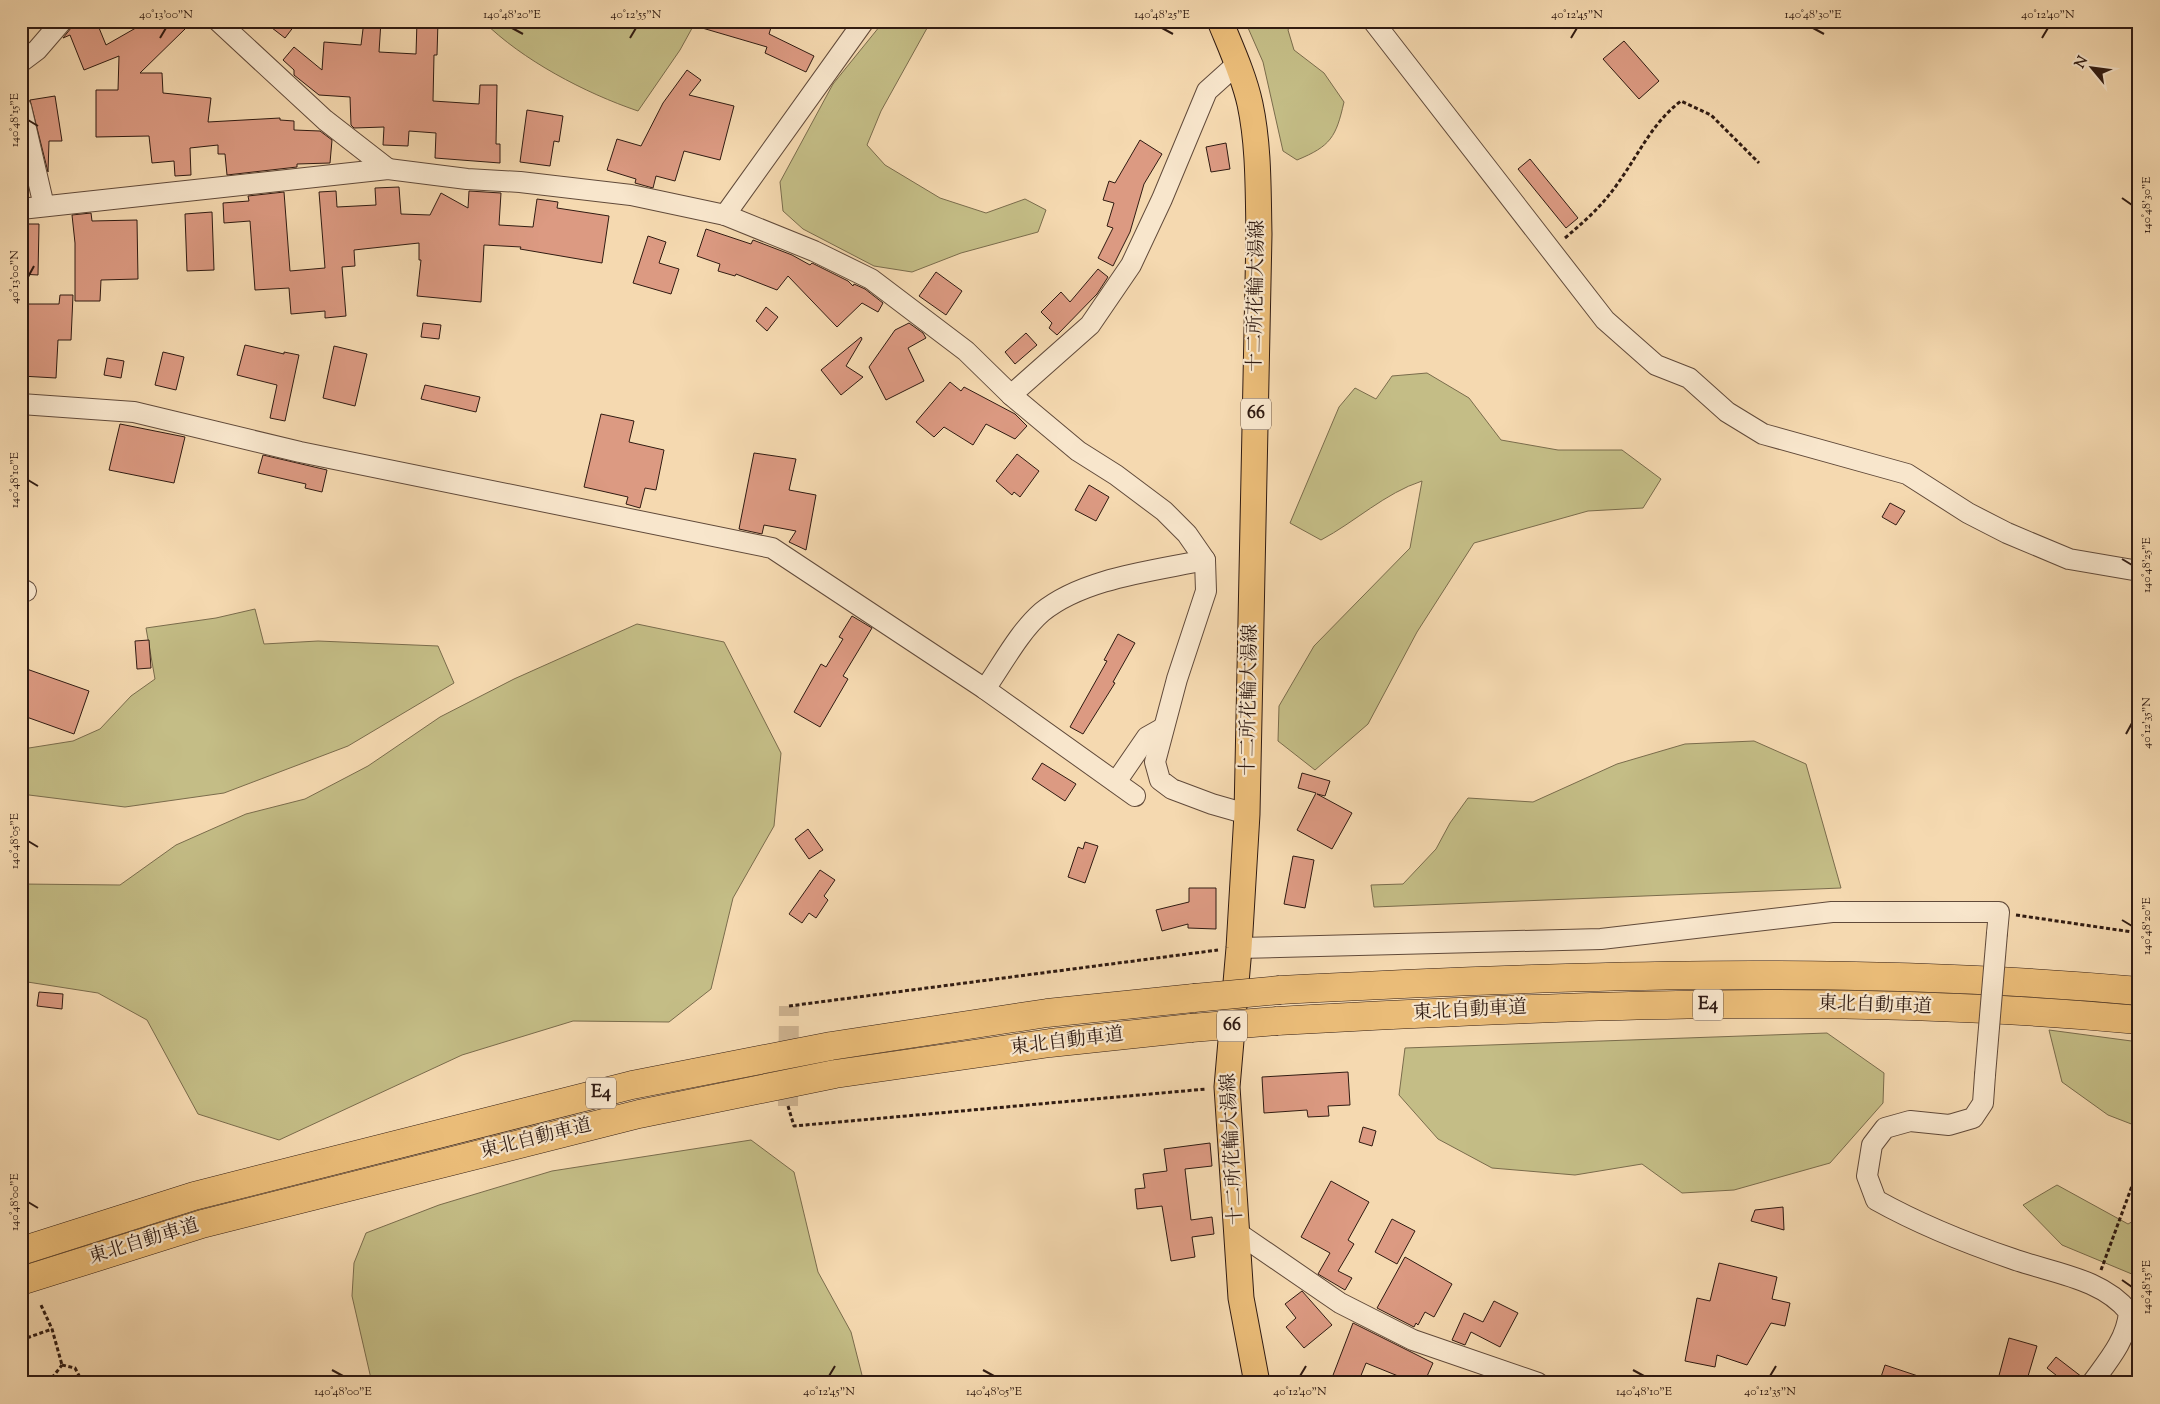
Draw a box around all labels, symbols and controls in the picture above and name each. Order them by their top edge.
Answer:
text: 40°13'00"N [139,6,193,24]
text: 140°48'20"E [483,6,542,24]
text: 40°12'55"N [611,6,662,24]
text: 140°48'25"E [1134,6,1191,24]
text: 40°12'45"N [1551,6,1603,24]
text: 140°48'30"E [1785,6,1842,24]
text: 40°12'40"N [2021,6,2075,24]
north arrow [2068,42,2118,92]
text: N [2071,53,2094,72]
text: 140°48'15"E [6,92,24,147]
text: 140°48'30"E [2138,176,2156,233]
street label: 十二所花輪大湯線 [1242,220,1272,372]
text: 40°13'00"N [6,250,24,304]
road number: 66 [1241,398,1271,429]
text: 140°48'10"E [6,451,24,508]
text: 140°48'25"E [2138,536,2156,593]
street label: 十二所花輪大湯線 [1235,624,1265,776]
text: 40°12'35"N [2138,697,2156,749]
text: 140°48'05"E [6,812,24,869]
text: 140°48'20"E [2138,896,2156,955]
road number: E4 [1693,990,1723,1020]
street label: 東北自動車道 [1818,991,1932,1021]
street label: 東北自動車道 [1412,995,1528,1027]
road number: 66 [1217,1010,1247,1042]
street label: 東北自動車道 [1009,1022,1125,1062]
street label: 十二所花輪大湯線 [1216,1072,1250,1226]
road number: E4 [586,1078,616,1108]
street label: 東北自動車道 [477,1112,595,1166]
text: 140°48'00"E [6,1172,24,1231]
street label: 東北自動車道 [86,1212,202,1272]
text: 140°48'15"E [2138,1259,2156,1314]
text: 140°48'00"E [314,1383,373,1401]
text: 40°12'45"N [803,1383,855,1401]
text: 140°48'05"E [966,1383,1023,1401]
text: 40°12'40"N [1273,1383,1327,1401]
text: 140°48'10"E [1616,1383,1673,1401]
text: 40°12'35"N [1744,1383,1796,1401]

